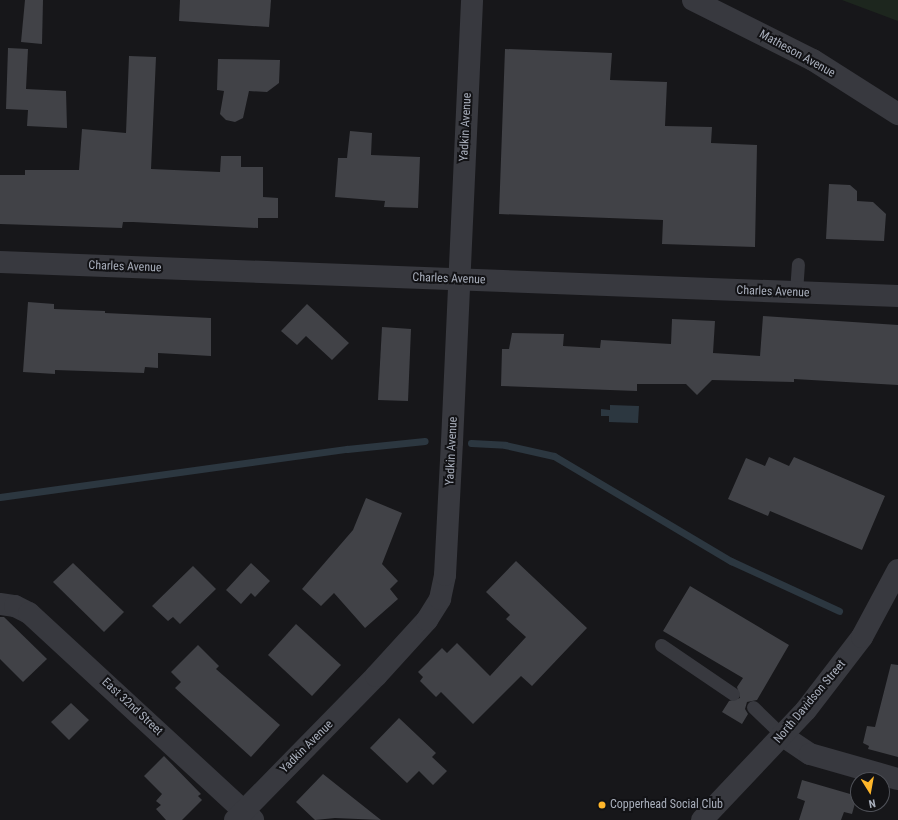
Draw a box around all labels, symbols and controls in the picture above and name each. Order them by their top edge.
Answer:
street label: Matheson Avenue [757,27,837,81]
street label: Yadkin Avenue [457,92,475,162]
street label: Charles Avenue [88,259,162,275]
street label: Charles Avenue [412,271,486,287]
street label: Charles Avenue [736,284,810,300]
street label: Yadkin Avenue [443,416,461,486]
street label: North Davidson Street [771,658,849,746]
street label: East 32nd Street [99,675,165,739]
street label: Yadkin Avenue [278,718,336,776]
north arrow [850,772,890,812]
text: N [868,796,877,810]
place label: Copperhead Social Club [610,798,723,812]
marker: Copperhead Social Club [597,800,607,810]

